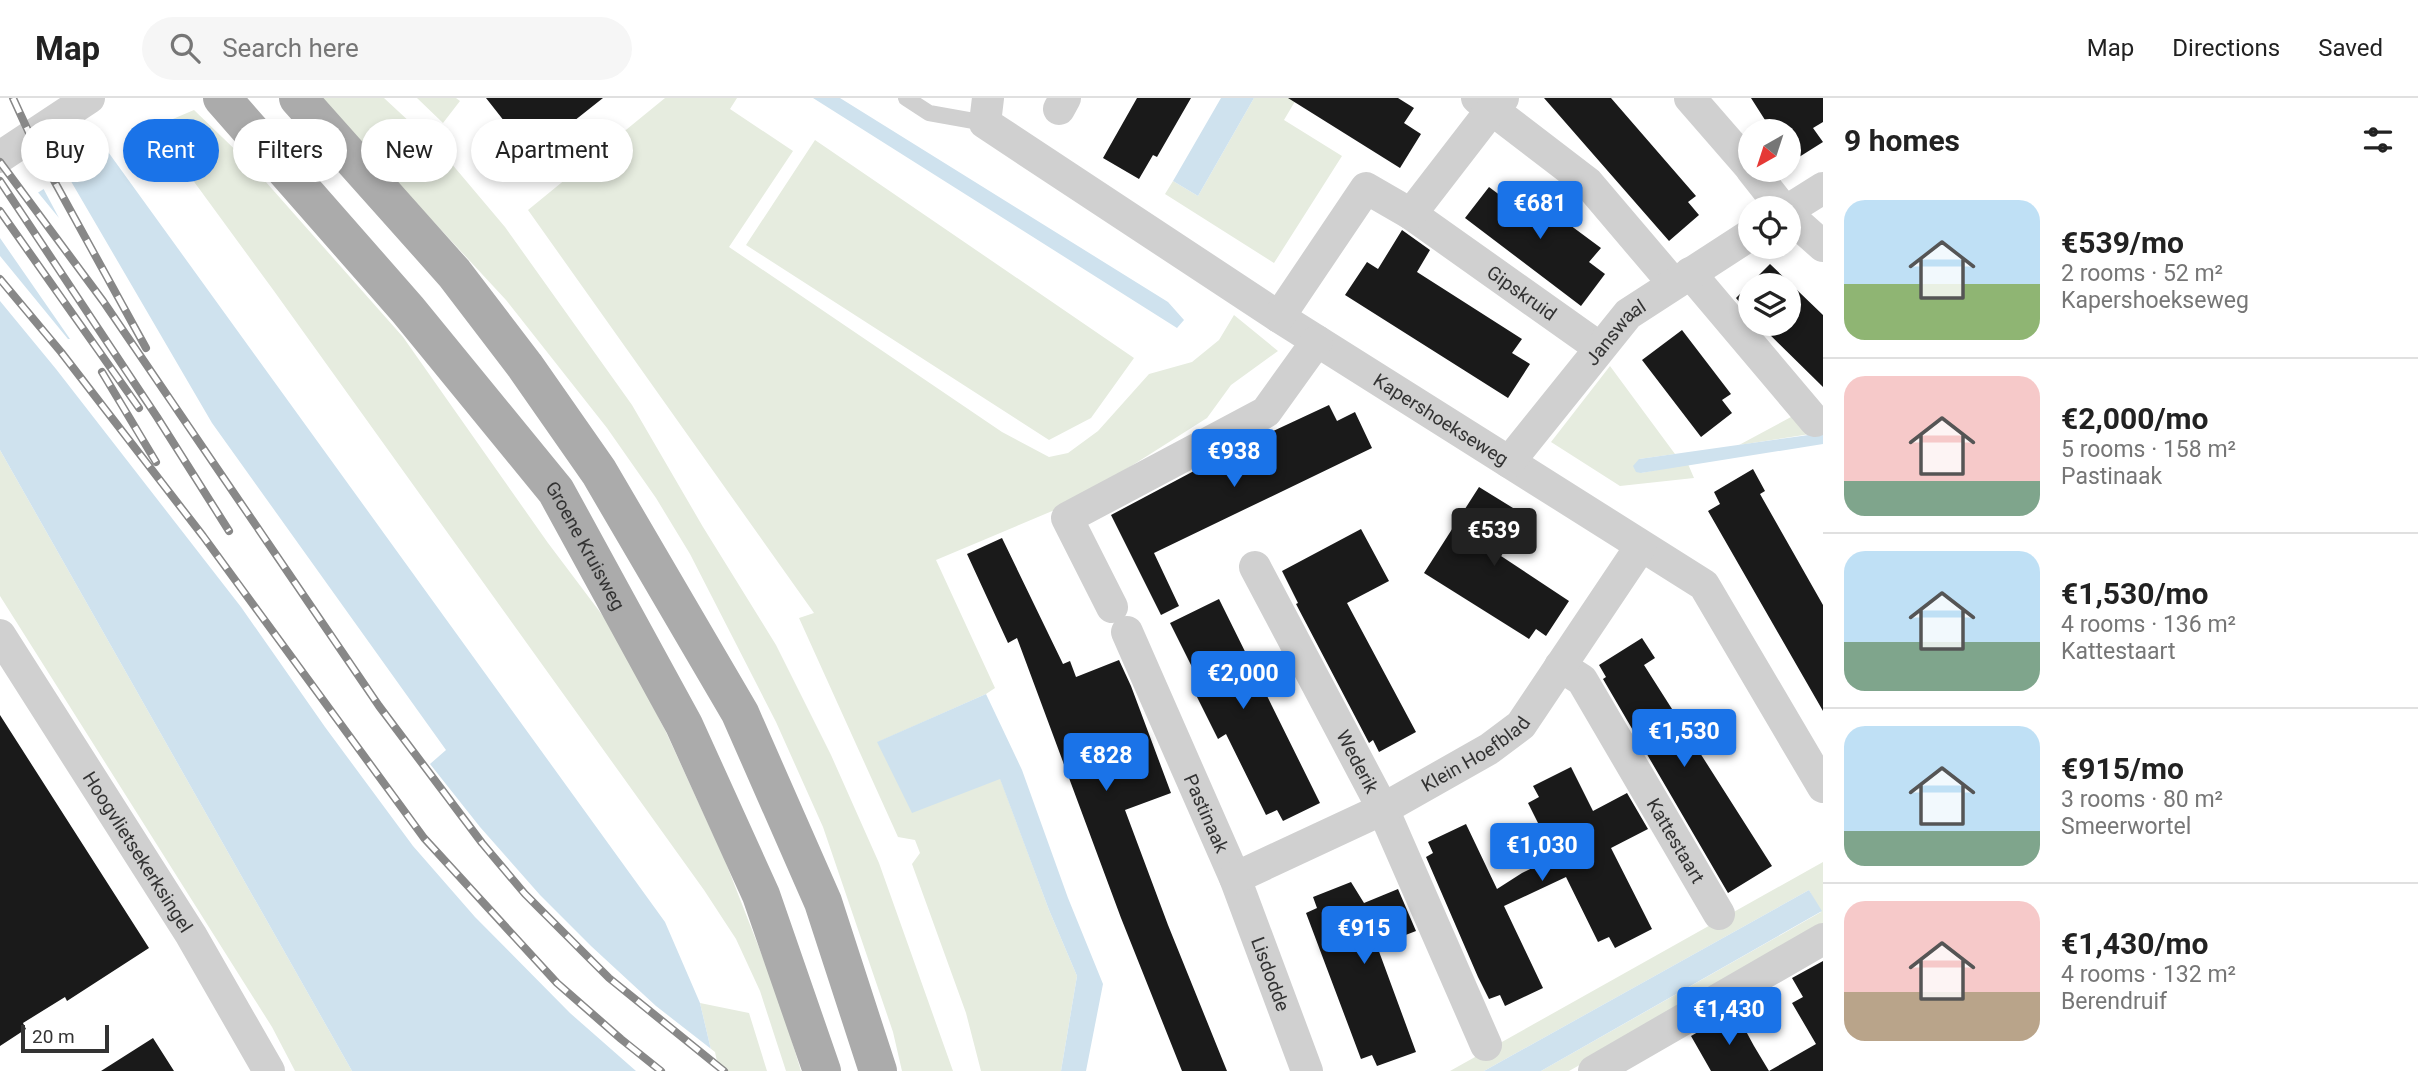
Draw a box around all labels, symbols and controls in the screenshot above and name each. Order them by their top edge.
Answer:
search box [142,17,632,80]
text: Map [35,29,100,68]
icon: search [166,29,204,67]
text: Search here [222,33,359,63]
text: Map [2087,34,2134,62]
text: Directions [2172,34,2280,62]
text: Saved [2318,34,2383,62]
chip: Buy [21,119,109,182]
chip: Rent [123,119,219,182]
chip: Filters [233,119,347,182]
chip: New [361,119,457,182]
chip: Apartment [471,119,633,182]
north arrow [1738,119,1801,182]
map controls [1738,119,1801,336]
icon: filters [2359,121,2397,159]
text: 9 homes [1844,123,1960,158]
pin: €681 [1499,181,1581,241]
text: €681 [1514,190,1566,217]
button: locate [1738,196,1801,259]
text: €539/mo [2061,225,2184,260]
icon: home [1900,228,1984,312]
text: 2 rooms · 52 m² [2061,260,2223,287]
street label: Gipskruid [1482,261,1561,326]
button: layers [1738,273,1801,336]
text: Kapershoekseweg [2061,287,2249,314]
street label: Janswaal [1580,295,1650,370]
street label: Kapershoekseweg [1369,368,1513,471]
text: €2,000/mo [2061,401,2209,436]
icon: home [1900,404,1984,488]
pin: €938 [1193,430,1275,489]
text: 5 rooms · 158 m² [2061,436,2236,463]
text: €938 [1208,438,1260,465]
text: Pastinaak [2061,463,2162,490]
street label: Groene Kruisweg [541,477,630,614]
pin: €539 [1453,508,1535,568]
text: €539 [1468,517,1520,544]
text: €1,530/mo [2061,576,2209,611]
icon: home [1900,579,1984,663]
text: 4 rooms · 136 m² [2061,611,2236,638]
text: Kattestaart [2061,638,2175,665]
pin: €2,000 [1186,652,1300,711]
text: €2,000 [1207,660,1279,687]
pin: €1,530 [1627,710,1741,769]
street label: Klein Hoefblad [1417,712,1535,797]
text: €1,530 [1648,718,1720,745]
street label: Wederik [1331,726,1384,798]
pin: €828 [1065,734,1147,793]
text: €828 [1080,742,1132,769]
text: €915/mo [2061,751,2184,786]
icon: home [1900,754,1984,838]
street label: Hoogvlietsekerksingel [78,767,197,937]
street label: Pastinaak [1179,771,1234,857]
text: 3 rooms · 80 m² [2061,786,2223,813]
street label: Kattestaart [1642,794,1709,887]
text: Smeerwortel [2061,813,2191,840]
pin: €1,030 [1485,824,1599,883]
text: €1,030 [1506,832,1578,859]
pin: €915 [1323,906,1405,966]
text: €915 [1338,915,1390,942]
text: €1,430/mo [2061,926,2209,961]
icon: home [1900,929,1984,1013]
street label: Lisdodde [1246,934,1295,1014]
text: 4 rooms · 132 m² [2061,961,2236,988]
pin: €1,430 [1672,988,1786,1047]
text: Berendruif [2061,988,2167,1015]
text: €1,430 [1693,996,1765,1023]
scale bar [21,1022,108,1054]
text: 20 m [32,1025,75,1048]

